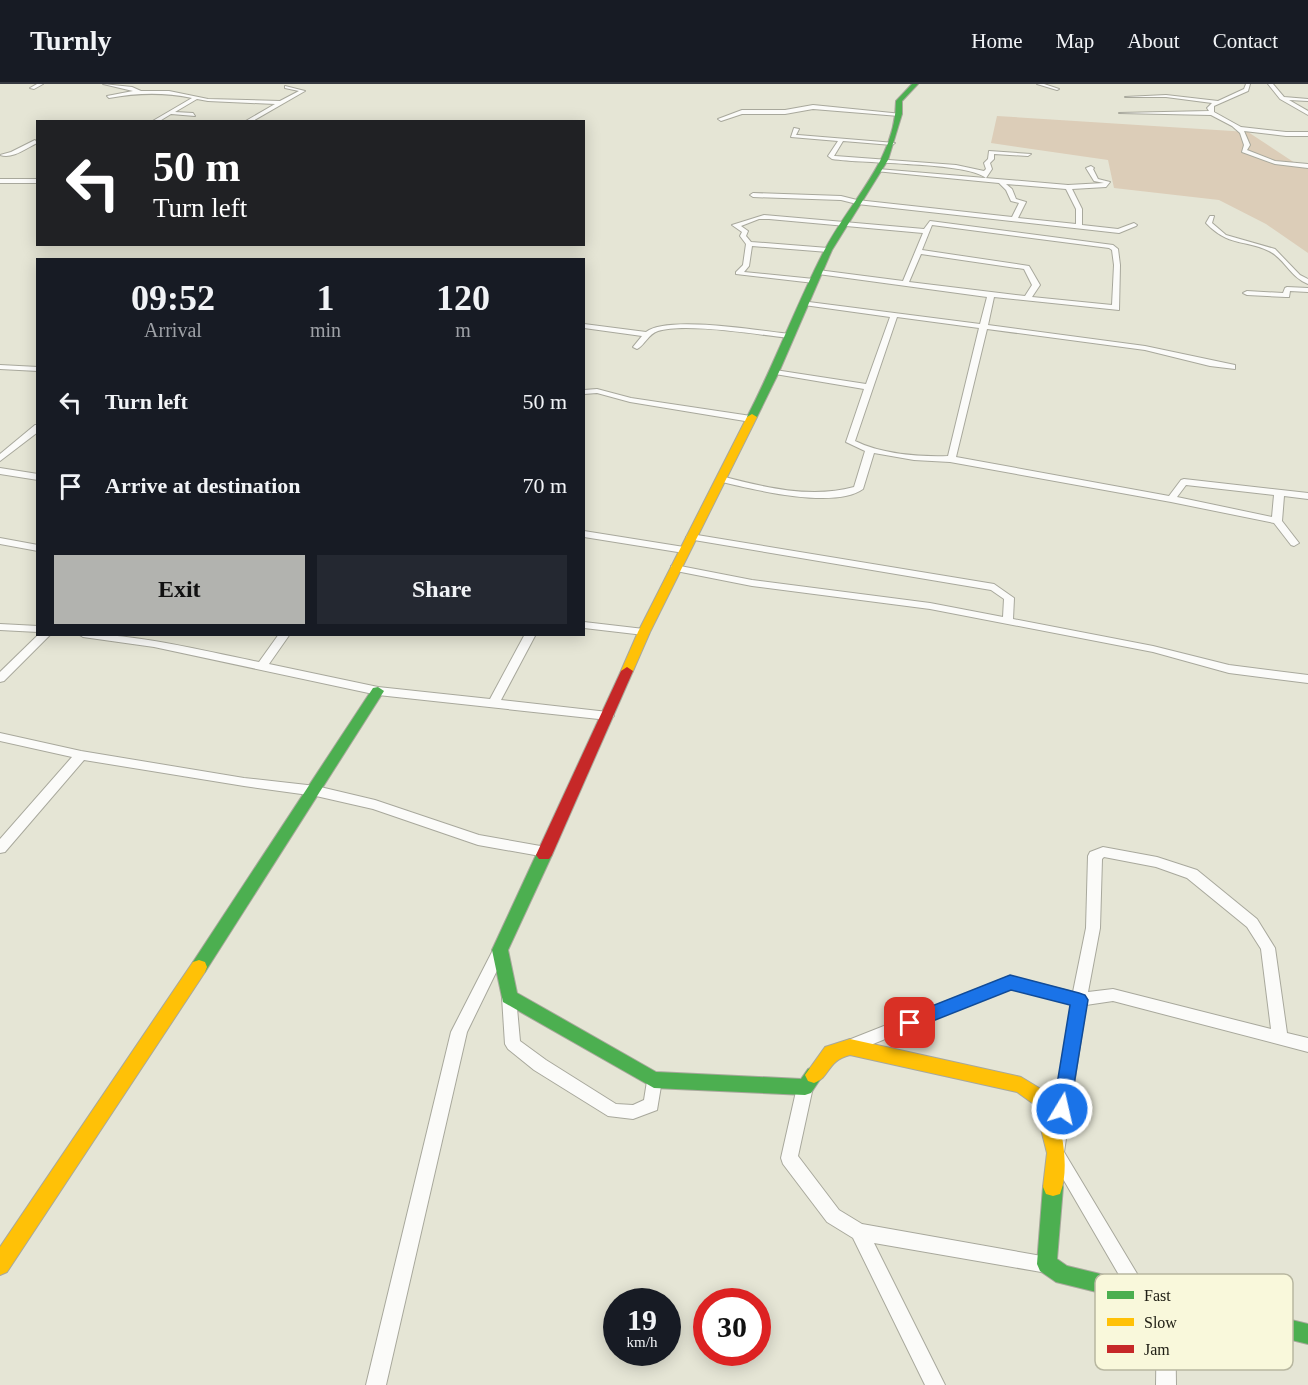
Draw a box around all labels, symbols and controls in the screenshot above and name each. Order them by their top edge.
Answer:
text: Turnly [30,25,111,56]
text: Home [971,29,1023,53]
text: Map [1056,29,1094,53]
text: About [1127,29,1180,53]
text: Contact [1213,29,1278,53]
icon: left [54,144,132,222]
text: 50 m [153,144,241,190]
text: Turn left [153,193,247,223]
text: 09:52 [131,278,215,318]
text: 1 [317,278,335,318]
text: 120 [436,278,490,318]
text: Arrival [144,319,202,341]
text: min [310,319,341,341]
text: m [455,319,471,341]
icon: left [54,386,87,419]
text: Turn left [105,389,188,414]
text: 50 m [522,389,567,414]
icon: arrive [54,470,87,503]
text: Arrive at destination [105,473,301,498]
text: 70 m [522,473,567,498]
button: Exit [54,555,305,624]
button: Share [317,555,567,624]
pin [884,997,935,1048]
icon: arrive [893,1006,926,1039]
position arrow [1030,1077,1094,1141]
legend [1095,1274,1293,1370]
text: Fast [1144,1287,1171,1304]
speed limit sign: 30 [693,1288,771,1366]
text: 19 [627,1303,657,1336]
text: Slow [1144,1314,1177,1331]
text: km/h [627,1334,657,1350]
text: Jam [1144,1341,1170,1358]

